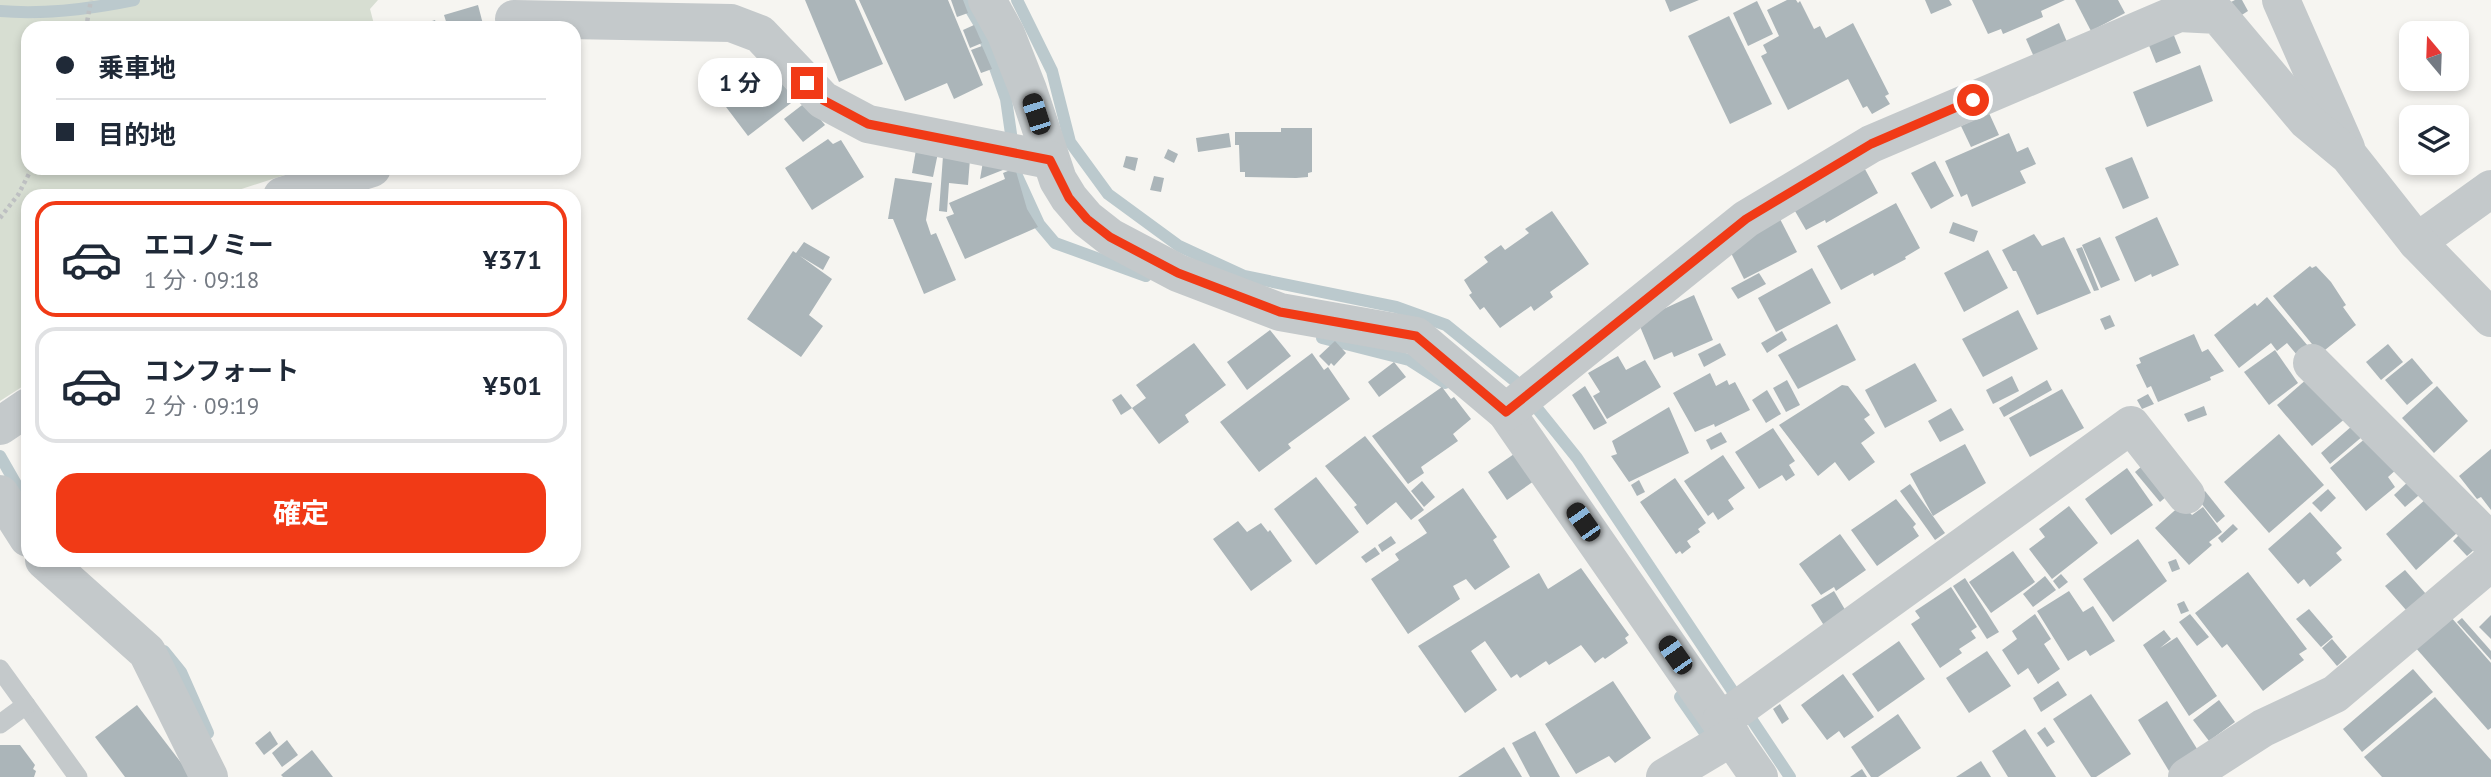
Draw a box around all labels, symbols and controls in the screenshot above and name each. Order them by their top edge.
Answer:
north arrow [2399,21,2469,91]
map controls [2399,21,2469,175]
text: 乗車地 [98,51,176,84]
callout: 1 分 [698,58,782,108]
route end [791,67,823,99]
text: 1 分 [719,68,761,97]
route start [1957,84,1989,116]
car [1020,91,1053,137]
button: layers [2399,105,2469,175]
text: 目的地 [98,118,176,151]
icon: car [60,228,123,291]
text: エコノミー [144,228,274,261]
text: ¥371 [483,243,542,276]
text: 1 分 · 09:18 [144,265,259,294]
icon: car [60,354,123,417]
text: コンフォート [144,354,299,387]
text: ¥501 [483,369,542,402]
text: 2 分 · 09:19 [144,391,259,420]
button: 確定 [56,473,546,553]
car [1563,499,1604,545]
car [1655,632,1696,678]

